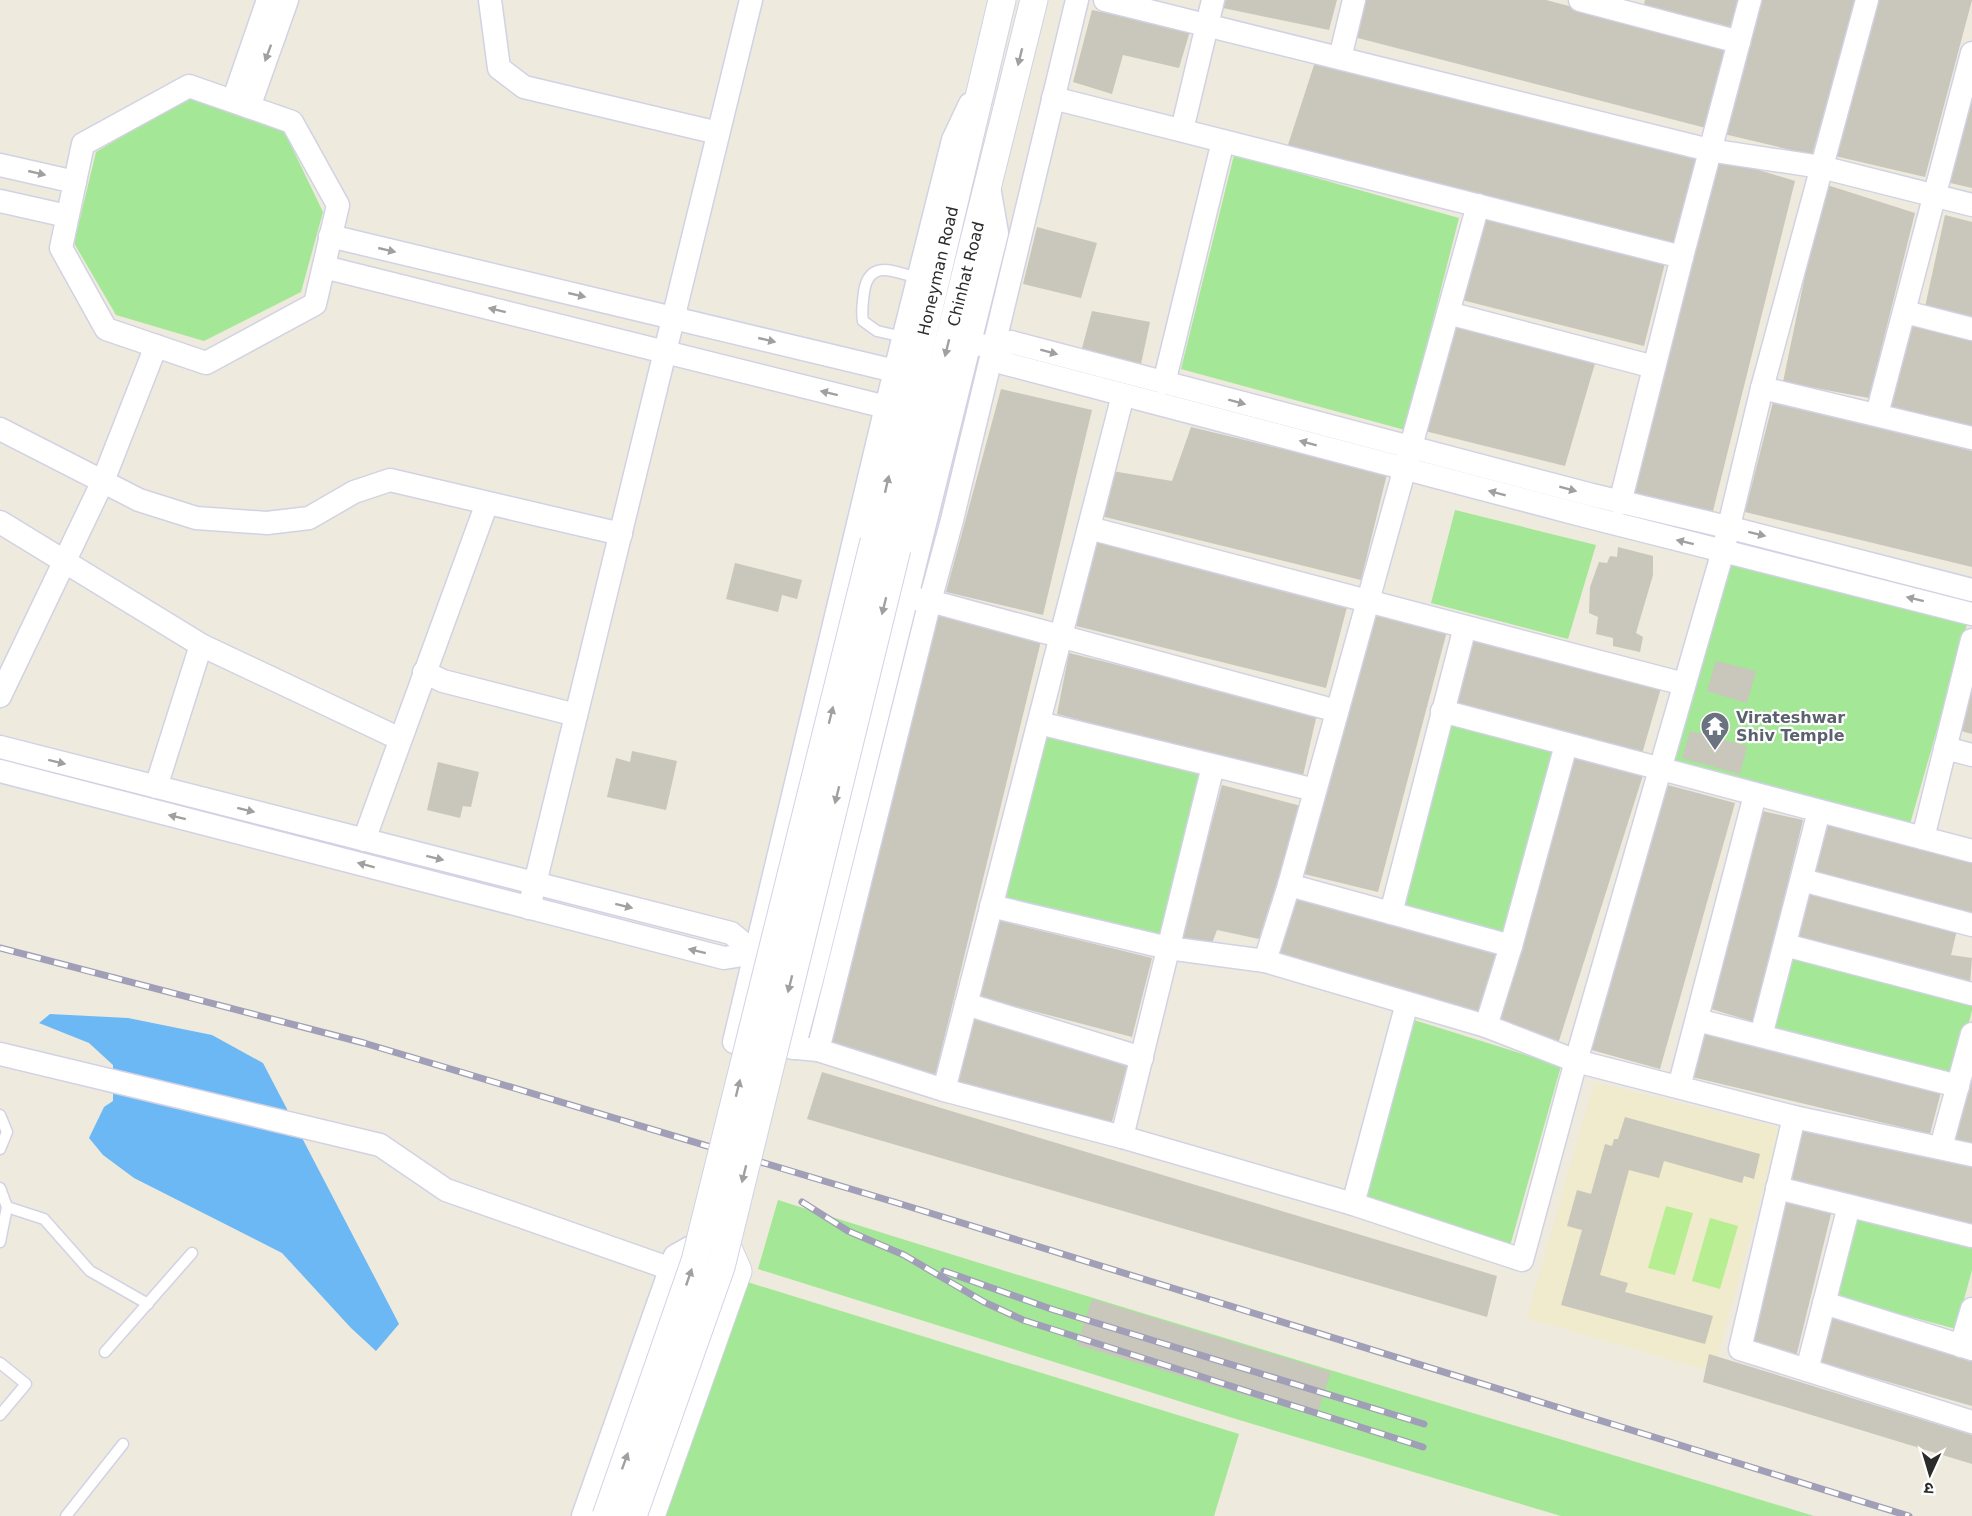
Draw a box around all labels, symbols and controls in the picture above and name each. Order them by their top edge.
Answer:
one-way arrow [263,44,272,62]
one-way arrow [1014,48,1024,66]
one-way arrow [28,169,47,179]
street label: Honeyman Road [914,205,962,337]
street label: Chinhat Road [944,220,988,328]
one-way arrow [378,245,397,255]
one-way arrow [568,291,586,301]
one-way arrow [488,305,507,315]
one-way arrow [758,336,776,346]
one-way arrow [942,339,952,357]
one-way arrow [1040,348,1058,357]
one-way arrow [820,387,839,397]
one-way arrow [1228,397,1246,407]
one-way arrow [1299,438,1317,448]
one-way arrow [883,475,893,494]
one-way arrow [1559,485,1577,494]
one-way arrow [1487,488,1505,497]
one-way arrow [1748,530,1767,540]
one-way arrow [1676,536,1695,546]
one-way arrow [1906,594,1924,604]
one-way arrow [878,597,888,615]
one-way arrow [826,706,836,724]
place label: Virateshwar Shiv Temple [1736,708,1845,745]
temple icon: Virateshwar Shiv Temple [1699,710,1731,752]
one-way arrow [48,757,66,767]
one-way arrow [831,786,841,804]
one-way arrow [237,805,255,815]
one-way arrow [168,811,187,821]
one-way arrow [426,853,444,863]
one-way arrow [357,860,375,870]
one-way arrow [615,901,633,911]
one-way arrow [688,946,706,955]
one-way arrow [785,975,795,994]
one-way arrow [733,1079,743,1097]
one-way arrow [738,1165,748,1183]
one-way arrow [685,1268,695,1286]
north arrow [1900,1444,1960,1504]
one-way arrow [621,1452,631,1470]
text: उ [1923,1479,1934,1498]

